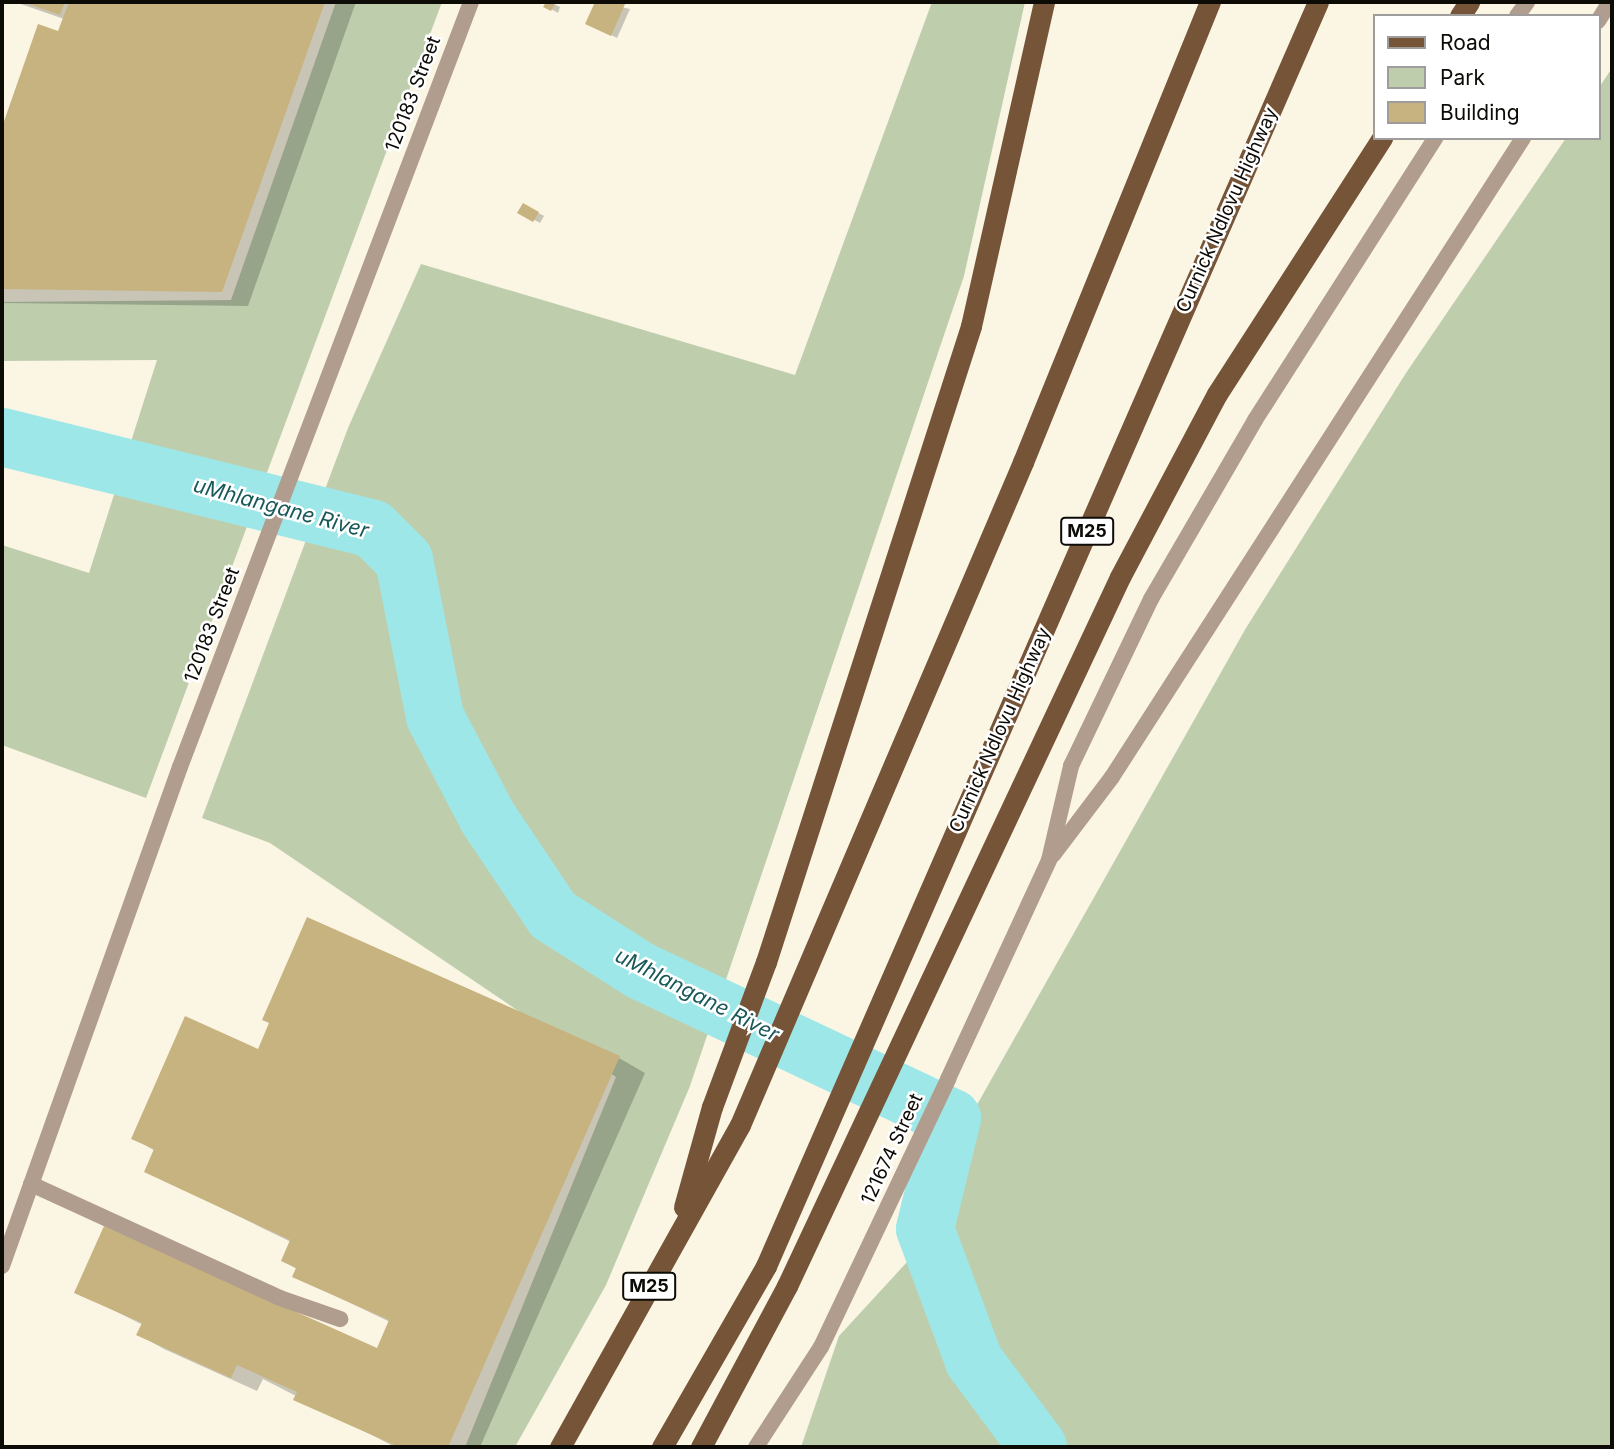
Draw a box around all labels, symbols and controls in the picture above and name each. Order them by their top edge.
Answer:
legend [1372,14,1600,140]
text: Road [1440,30,1491,55]
street label: 120183 Street [381,33,445,155]
text: Park [1440,65,1485,90]
text: Building [1440,100,1520,125]
street label: Curnick Ndlovu Highway [1171,104,1283,316]
water label: uMhlangane River [191,472,371,544]
road number: M25 [1059,516,1115,546]
street label: 120183 Street [180,564,244,686]
street label: Curnick Ndlovu Highway [944,624,1056,836]
water label: uMhlangane River [611,943,783,1047]
street label: 121674 Street [856,1090,928,1208]
road number: M25 [621,1272,677,1301]

